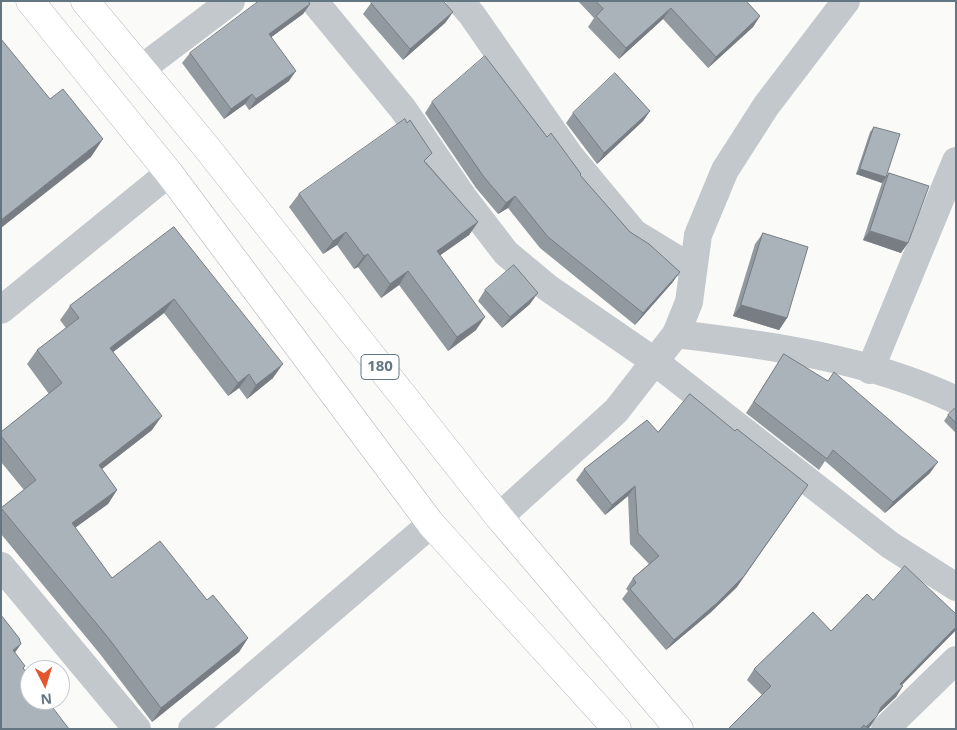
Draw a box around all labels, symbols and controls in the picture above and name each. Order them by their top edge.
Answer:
road number: 180 [361,354,399,380]
north arrow [20,660,70,710]
text: N [40,689,53,709]

